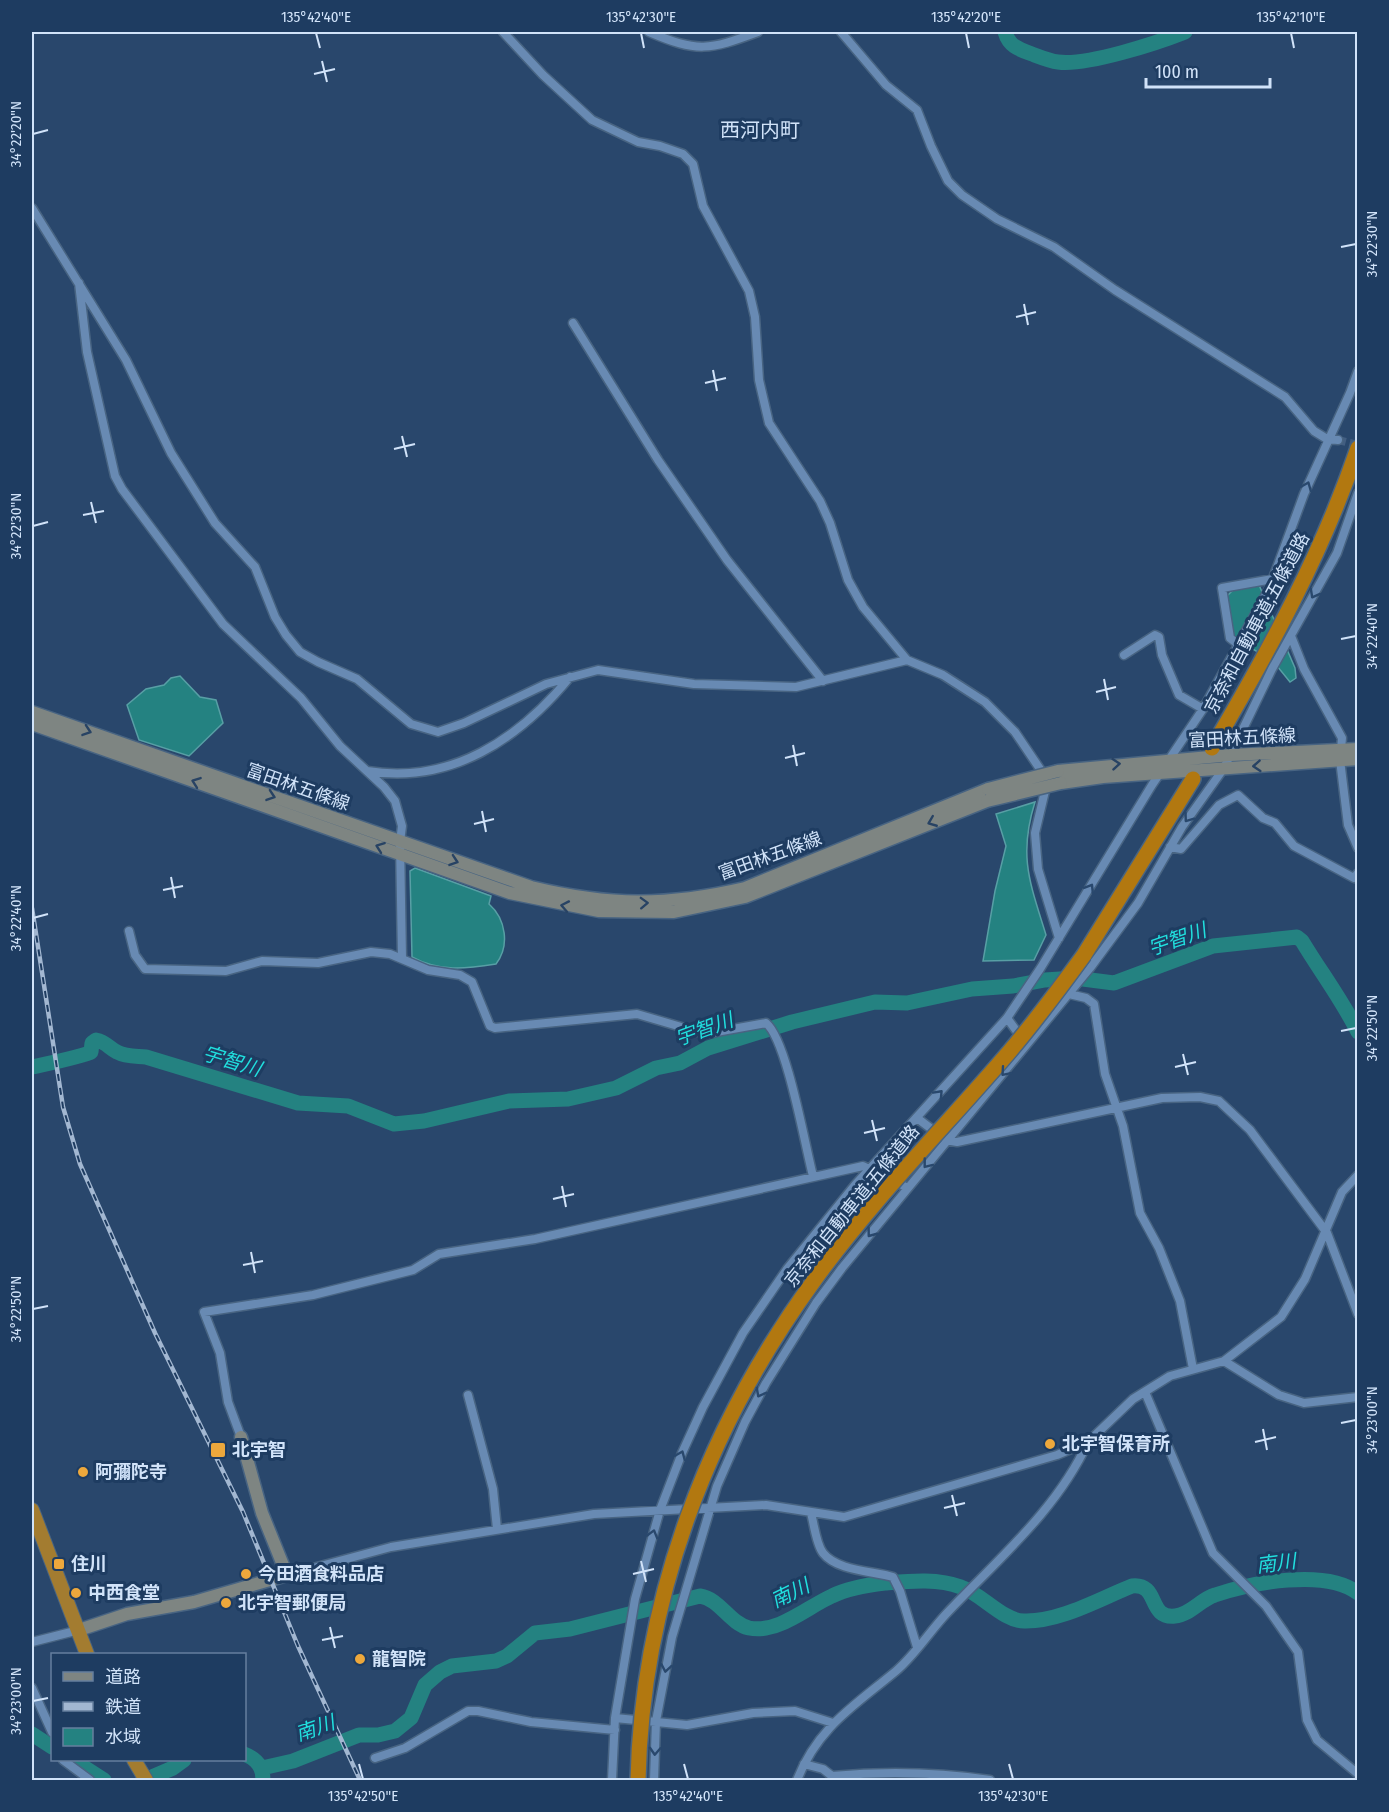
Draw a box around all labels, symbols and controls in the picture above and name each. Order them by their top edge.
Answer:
text: 135°42'40"E [281,8,351,26]
text: 135°42'30"E [606,8,676,26]
text: 135°42'20"E [931,8,1001,26]
text: 135°42'10"E [1256,8,1326,26]
scale bar [1146,51,1270,89]
text: 100 m [1155,61,1199,83]
text: 34°22'20"N [7,101,25,167]
district label: 西河内町 [720,118,800,142]
text: 34°22'30"N [1363,211,1381,277]
one-way arrow [1300,482,1312,493]
text: 34°22'30"N [7,493,25,559]
street label: 京奈和自動車道;五條道路 [1200,529,1314,717]
one-way arrow [1310,588,1321,598]
text: 34°22'40"N [1363,603,1381,669]
one-way arrow [81,724,92,737]
street label: 富田林五條線 [1187,724,1297,752]
one-way arrow [1112,758,1121,771]
street label: 富田林五條線 [243,759,353,815]
one-way arrow [1253,759,1262,772]
one-way arrow [191,777,202,790]
one-way arrow [265,789,275,802]
one-way arrow [1185,812,1196,823]
one-way arrow [928,815,939,827]
street label: 富田林五條線 [715,827,825,885]
one-way arrow [375,842,385,855]
one-way arrow [449,854,459,867]
one-way arrow [1082,884,1094,894]
text: 34°22'40"N [7,885,25,951]
one-way arrow [639,896,648,909]
one-way arrow [561,900,571,913]
water label: 宇智川 [1145,917,1211,960]
text: 34°22'50"N [1363,995,1381,1061]
water label: 宇智川 [672,1007,738,1051]
water label: 宇智川 [200,1041,266,1082]
one-way arrow [1001,1065,1012,1076]
one-way arrow [932,1091,943,1101]
street label: 京奈和自動車道;五條道路 [780,1121,924,1291]
one-way arrow [924,1157,935,1168]
one-way arrow [868,1226,879,1237]
text: 34°22'50"N [7,1276,25,1342]
text: 34°23'00"N [1363,1386,1381,1454]
one-way arrow [756,1387,767,1397]
place label: 北宇智保育所 [1062,1433,1170,1455]
marker: 北宇智保育所 [1043,1437,1057,1451]
place label: 北宇智 [232,1439,286,1461]
marker: 北宇智 [209,1441,227,1459]
one-way arrow [674,1450,686,1461]
place label: 阿彌陀寺 [95,1461,167,1483]
marker: 阿彌陀寺 [76,1465,90,1479]
one-way arrow [646,1529,658,1540]
water label: 南川 [1255,1548,1299,1577]
place label: 住川 [71,1553,107,1575]
marker: 住川 [52,1557,66,1571]
place label: 今田酒食料品店 [258,1563,384,1585]
marker: 今田酒食料品店 [239,1567,253,1581]
water label: 南川 [767,1573,815,1613]
place label: 中西食堂 [88,1582,160,1604]
marker: 中西食堂 [69,1586,83,1600]
place label: 北宇智郵便局 [238,1592,346,1614]
marker: 北宇智郵便局 [219,1596,233,1610]
place label: 龍智院 [372,1648,426,1670]
marker: 龍智院 [353,1652,367,1666]
legend [51,1653,246,1761]
one-way arrow [660,1663,673,1673]
text: 道路 [105,1666,141,1688]
text: 34°23'00"N [7,1667,25,1735]
text: 鉄道 [105,1696,141,1718]
water label: 南川 [292,1709,340,1746]
text: 水域 [105,1726,141,1748]
one-way arrow [648,1746,661,1755]
text: 135°42'50"E [328,1787,398,1805]
text: 135°42'40"E [653,1787,723,1805]
text: 135°42'30"E [978,1787,1048,1805]

